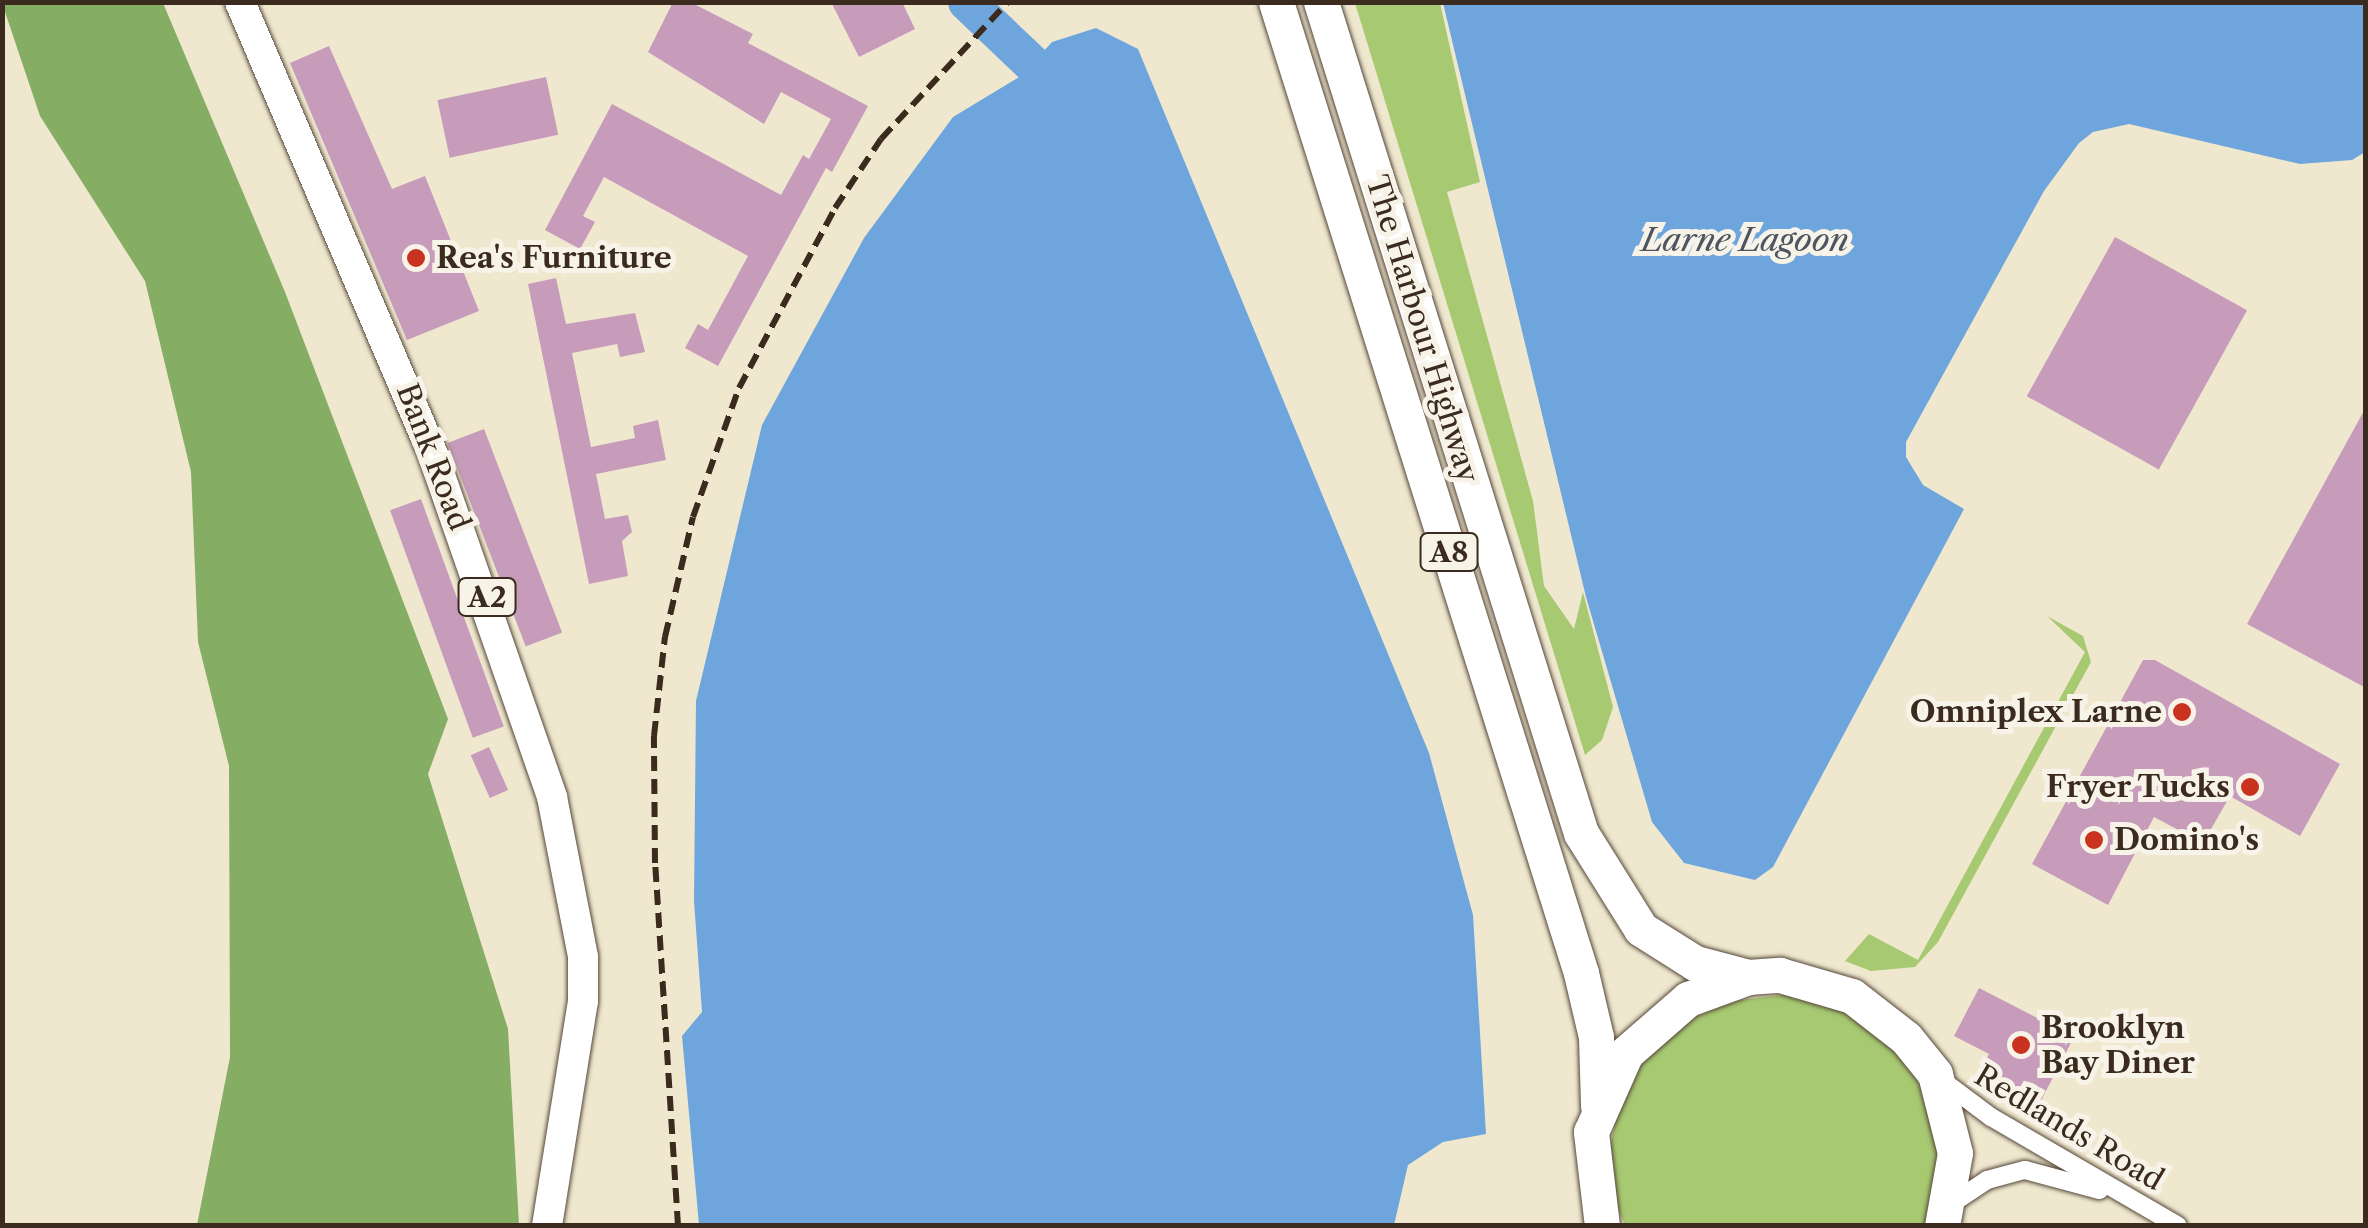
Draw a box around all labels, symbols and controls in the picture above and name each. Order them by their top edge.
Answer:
street label: The Harbour Highway [1358,171,1486,487]
water label: Larne Lagoon [1641,221,1849,259]
place label: Rea's Furniture [436,240,672,276]
marker: Rea's Furniture [405,247,427,269]
street label: Bank Road [388,378,478,536]
road number: A8 [1419,529,1479,575]
road number: A2 [457,574,517,620]
place label: Omniplex Larne [1909,694,2162,730]
marker: Omniplex Larne [2171,701,2193,723]
place label: Fryer Tucks [2045,769,2230,805]
marker: Fryer Tucks [2239,776,2261,798]
place label: Domino's [2114,822,2259,858]
marker: Domino's [2083,829,2105,851]
place label: Brooklyn Bay Diner [2041,1010,2196,1080]
marker: Brooklyn Bay Diner [2010,1034,2032,1056]
street label: Redlands Road [1968,1057,2170,1199]

